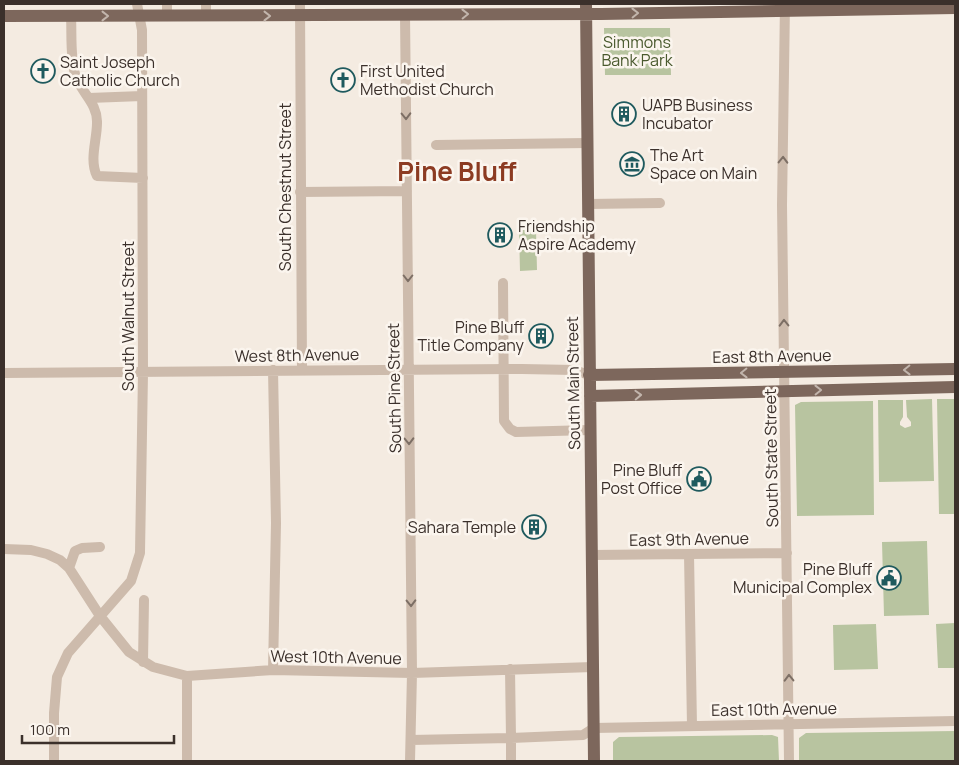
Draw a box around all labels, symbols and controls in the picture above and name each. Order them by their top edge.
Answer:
one-way arrow [632,8,639,18]
one-way arrow [462,9,469,19]
one-way arrow [102,11,109,21]
one-way arrow [264,11,272,21]
park label: Simmons Bank Park [601,31,674,71]
place label: Saint Joseph Catholic Church [60,51,180,91]
church icon: Saint Joseph Catholic Church [30,58,56,84]
place label: First United Methodist Church [360,60,494,100]
church icon: First United Methodist Church [330,67,356,93]
place label: UAPB Business Incubator [642,94,753,134]
building icon: UAPB Business Incubator [611,101,637,127]
street label: South Chestnut Street [274,103,296,271]
one-way arrow [401,112,411,120]
place label: The Art Space on Main [650,144,757,184]
museum icon: The Art Space on Main [619,151,645,177]
district label: Pine Bluff [397,153,517,189]
one-way arrow [778,156,788,164]
place label: Friendship Aspire Academy [518,215,637,255]
building icon: Friendship Aspire Academy [487,222,513,248]
street label: South Walnut Street [117,241,139,391]
one-way arrow [403,274,413,282]
place label: Pine Bluff Title Company [418,316,525,356]
street label: South Main Street [561,316,585,450]
one-way arrow [779,318,789,326]
street label: South Pine Street [382,323,406,453]
building icon: Pine Bluff Title Company [528,323,554,349]
street label: West 8th Avenue [235,343,359,367]
street label: East 8th Avenue [712,344,832,368]
one-way arrow [902,365,910,375]
one-way arrow [740,368,748,378]
one-way arrow [814,385,822,395]
street label: South State Street [759,388,783,528]
one-way arrow [634,390,642,400]
one-way arrow [404,437,414,445]
place label: Pine Bluff Post Office [601,459,682,499]
public building icon: Pine Bluff Post Office [686,466,712,492]
building icon: Sahara Temple [521,514,547,540]
place label: Sahara Temple [408,516,516,538]
street label: East 9th Avenue [629,527,749,551]
place label: Pine Bluff Municipal Complex [733,558,873,598]
public building icon: Pine Bluff Municipal Complex [876,565,902,591]
one-way arrow [406,600,416,607]
street label: West 10th Avenue [270,645,402,669]
one-way arrow [783,673,794,681]
street label: East 10th Avenue [711,697,837,721]
scale bar [22,712,175,744]
text: 100 m [30,719,70,740]

